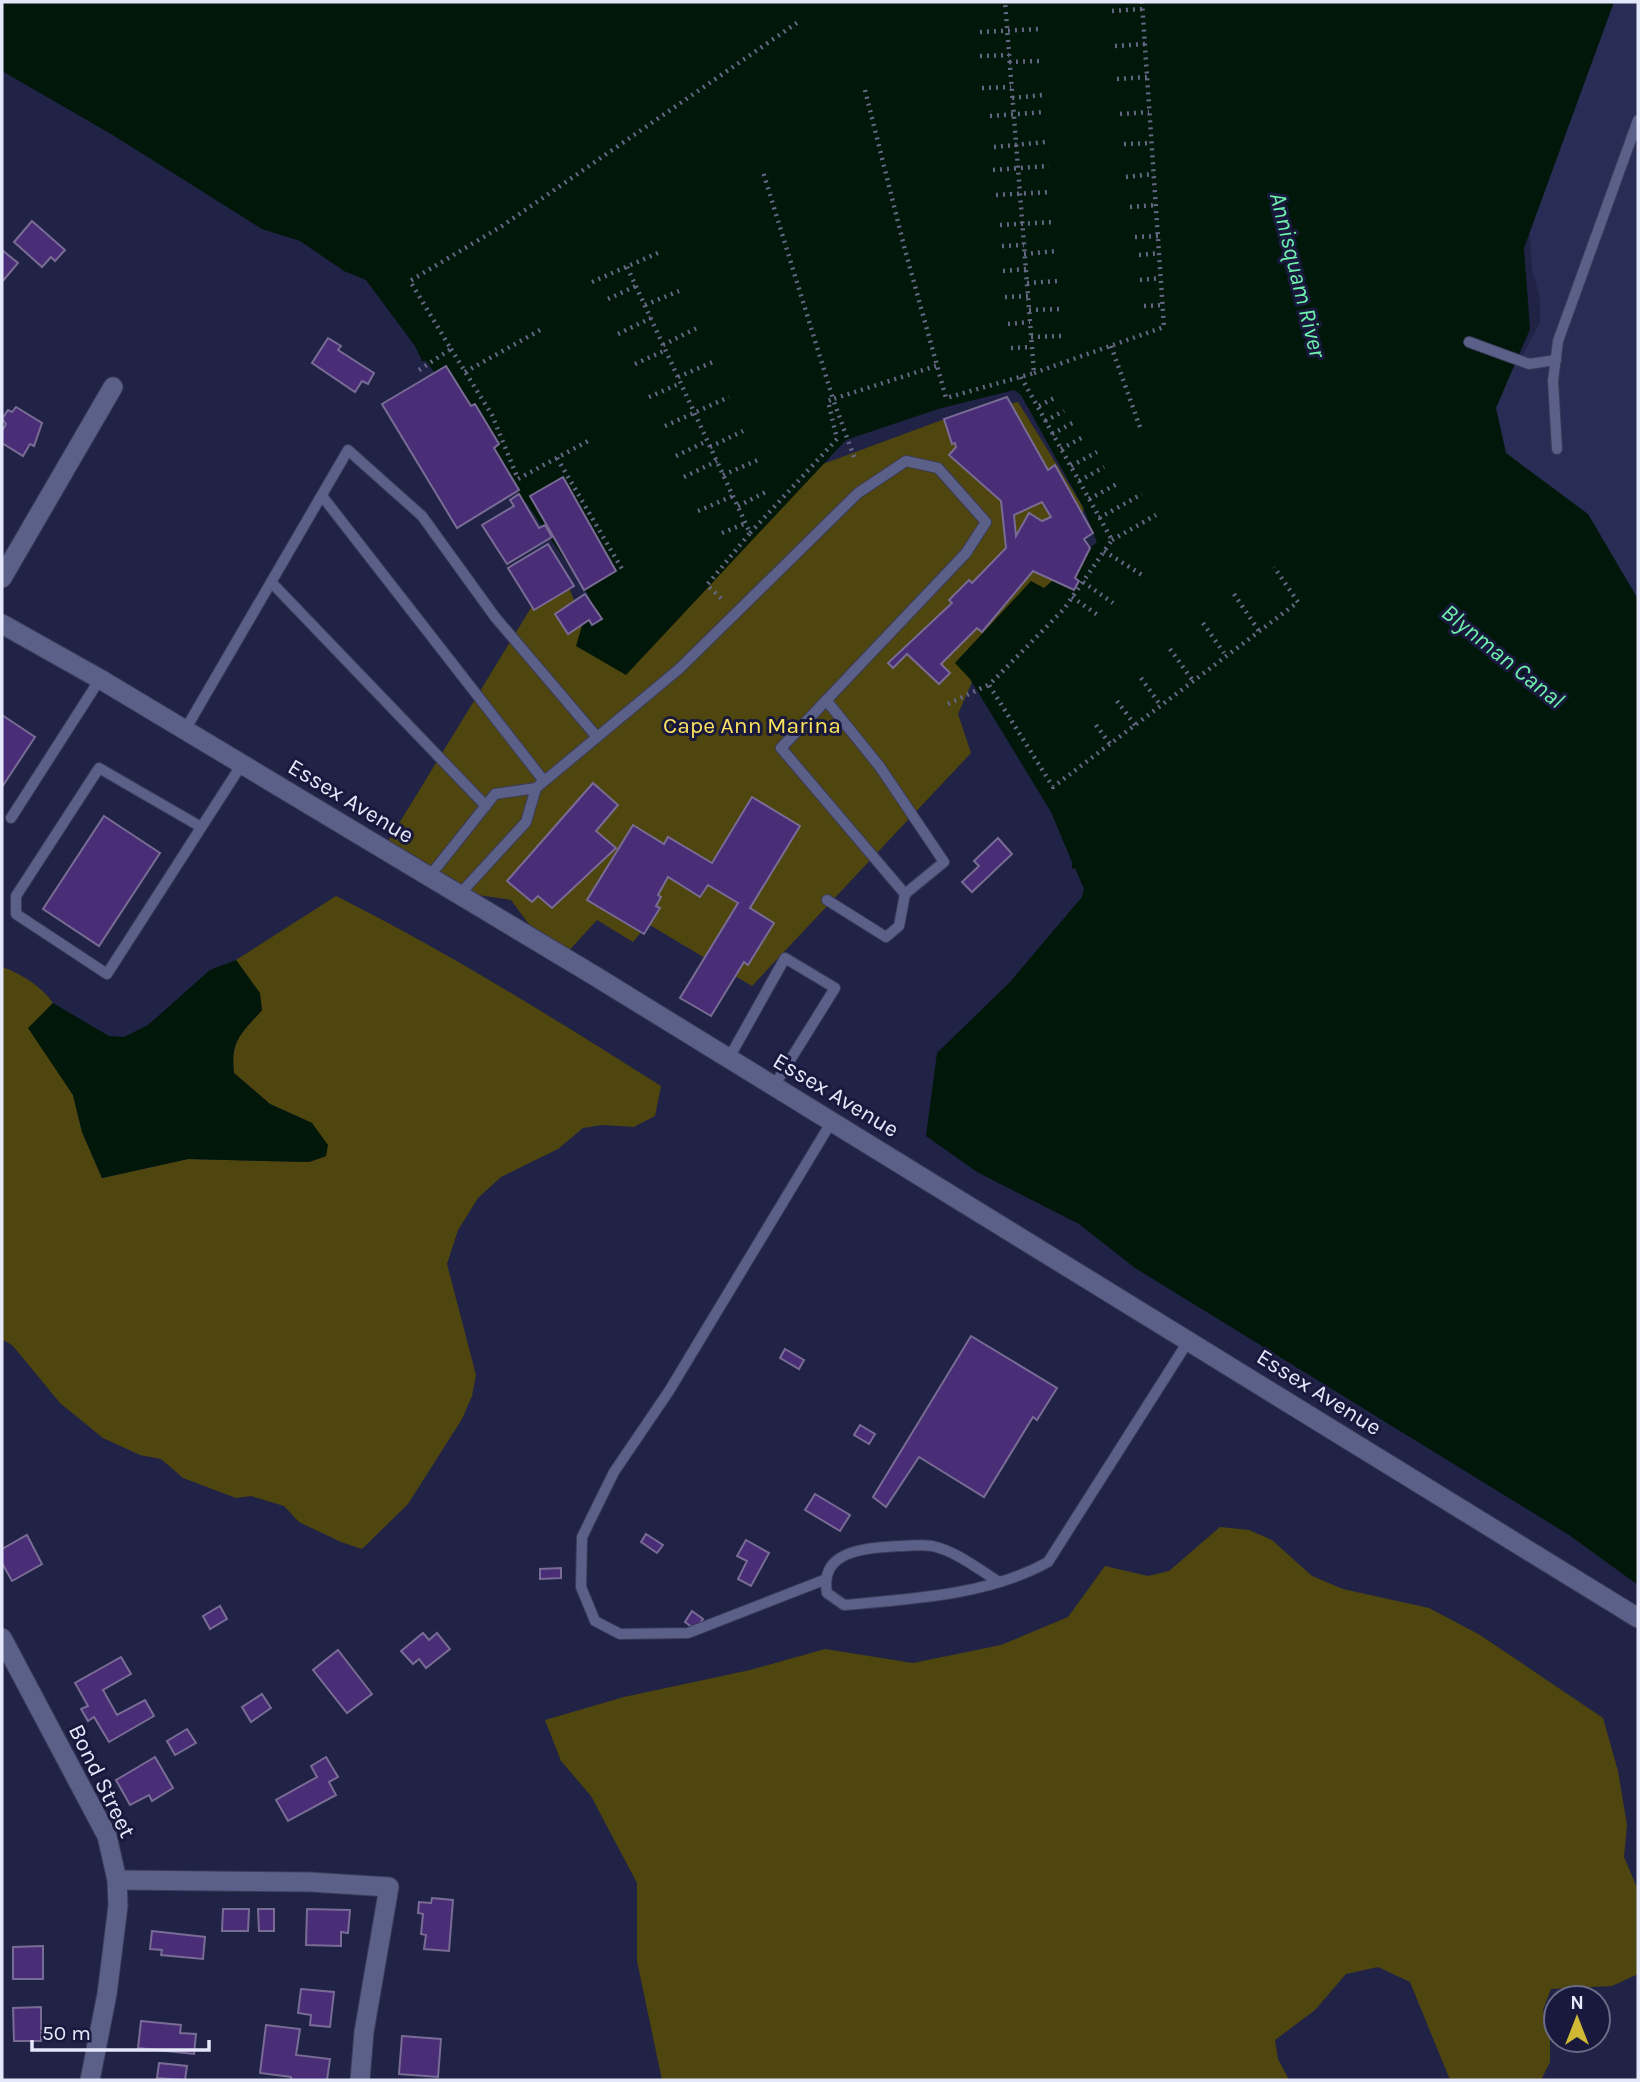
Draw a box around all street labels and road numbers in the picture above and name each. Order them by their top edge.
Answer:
street label: Essex Avenue [283,753,419,849]
street label: Essex Avenue [768,1047,904,1143]
street label: Essex Avenue [1252,1343,1386,1441]
street label: Bond Street [63,1720,141,1842]

